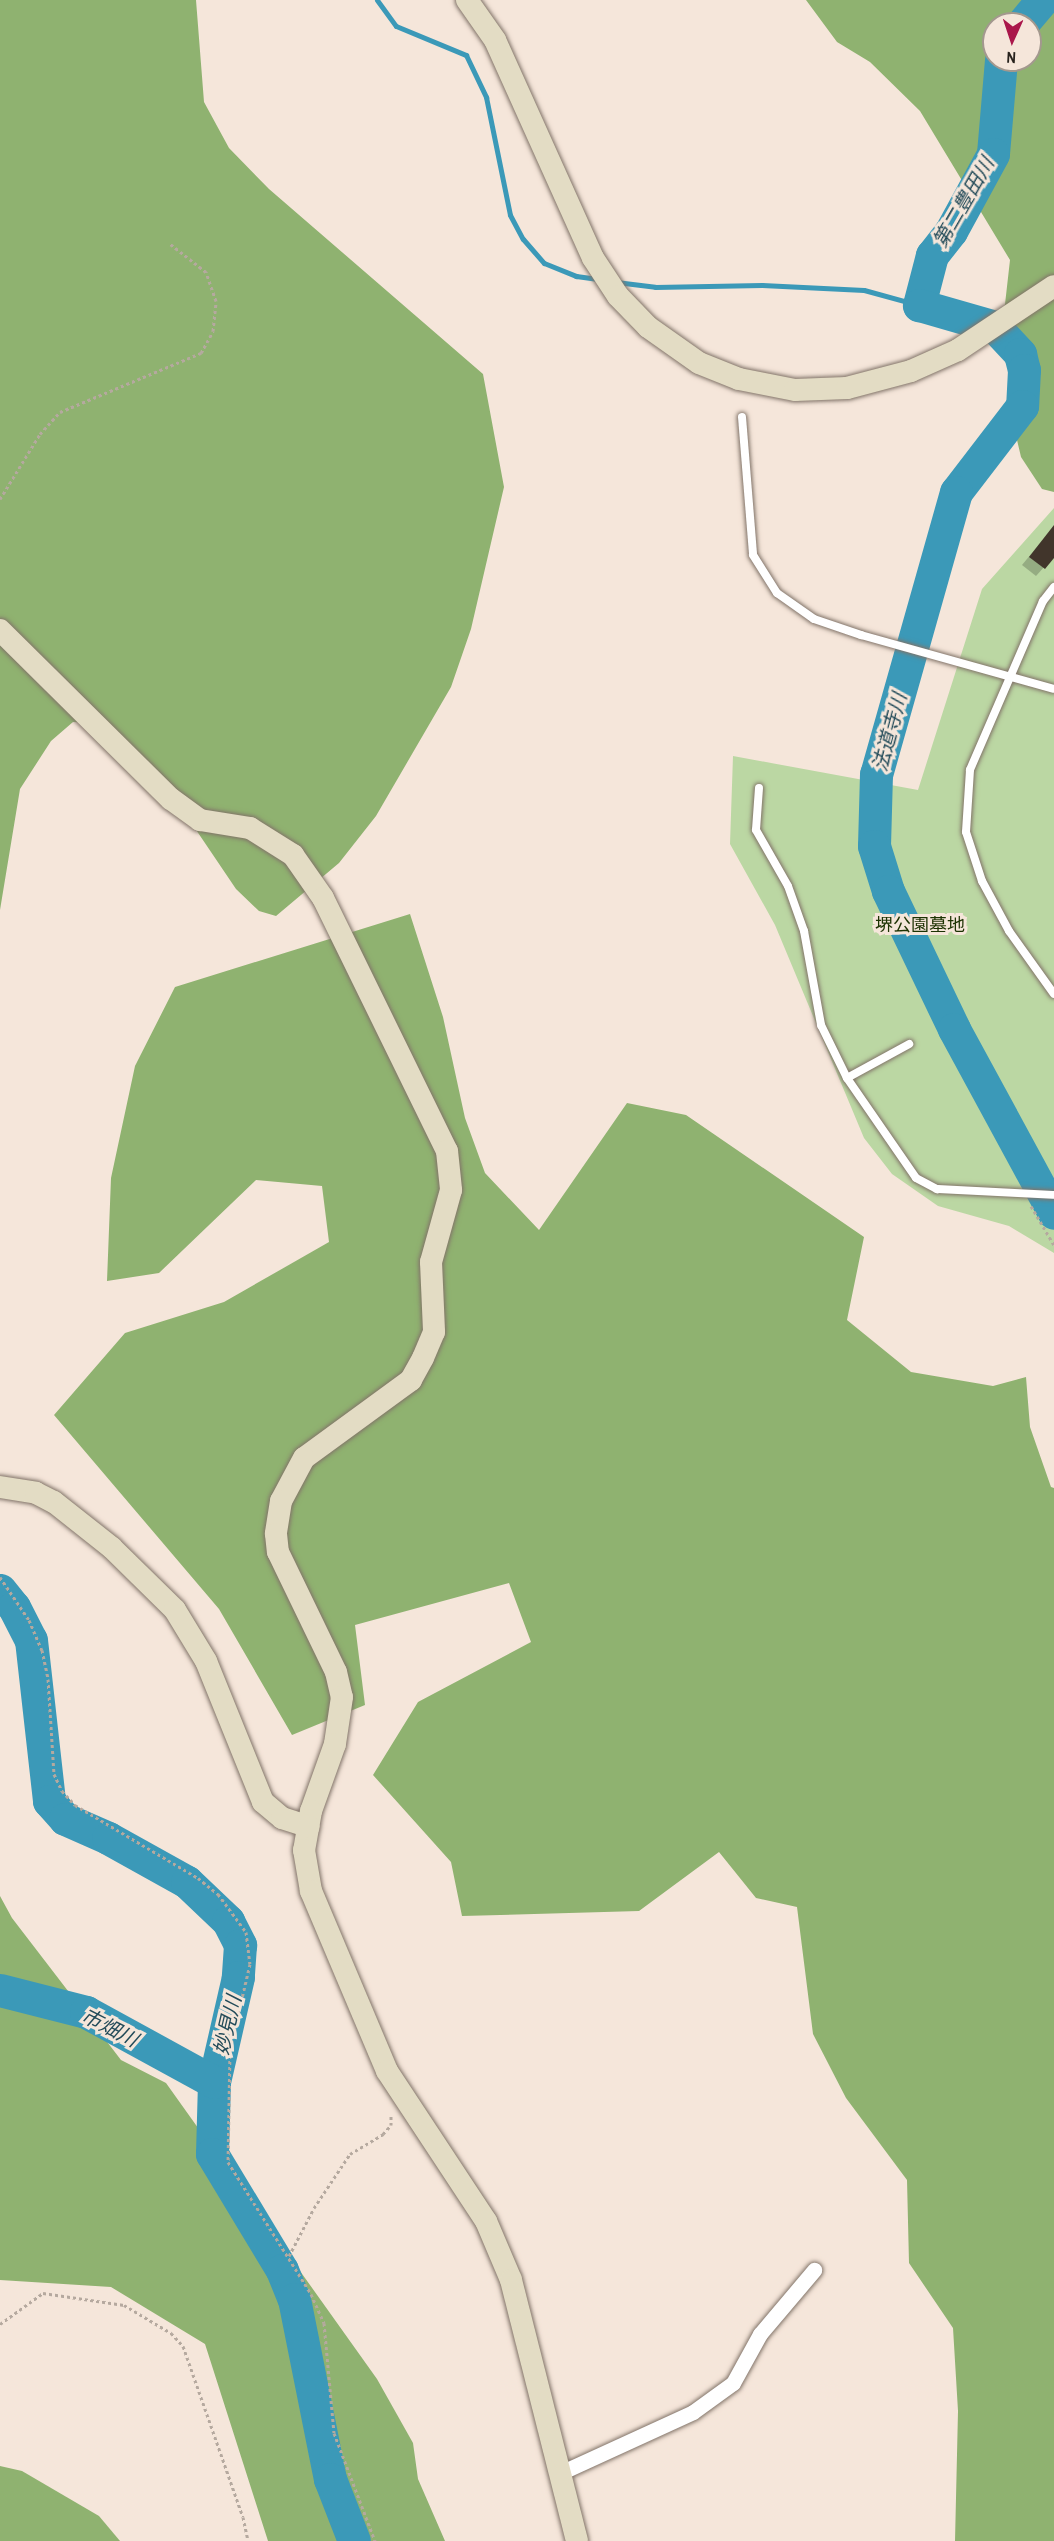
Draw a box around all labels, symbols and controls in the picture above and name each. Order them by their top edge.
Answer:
north arrow [982,12,1042,72]
text: N [1006,47,1016,69]
water label: 第二豊田川 [928,153,998,251]
water label: 法道寺川 [867,690,911,774]
park label: 堺公園墓地 [875,914,965,936]
water label: 妙見川 [209,1993,245,2057]
water label: 市畑川 [78,2003,142,2051]

